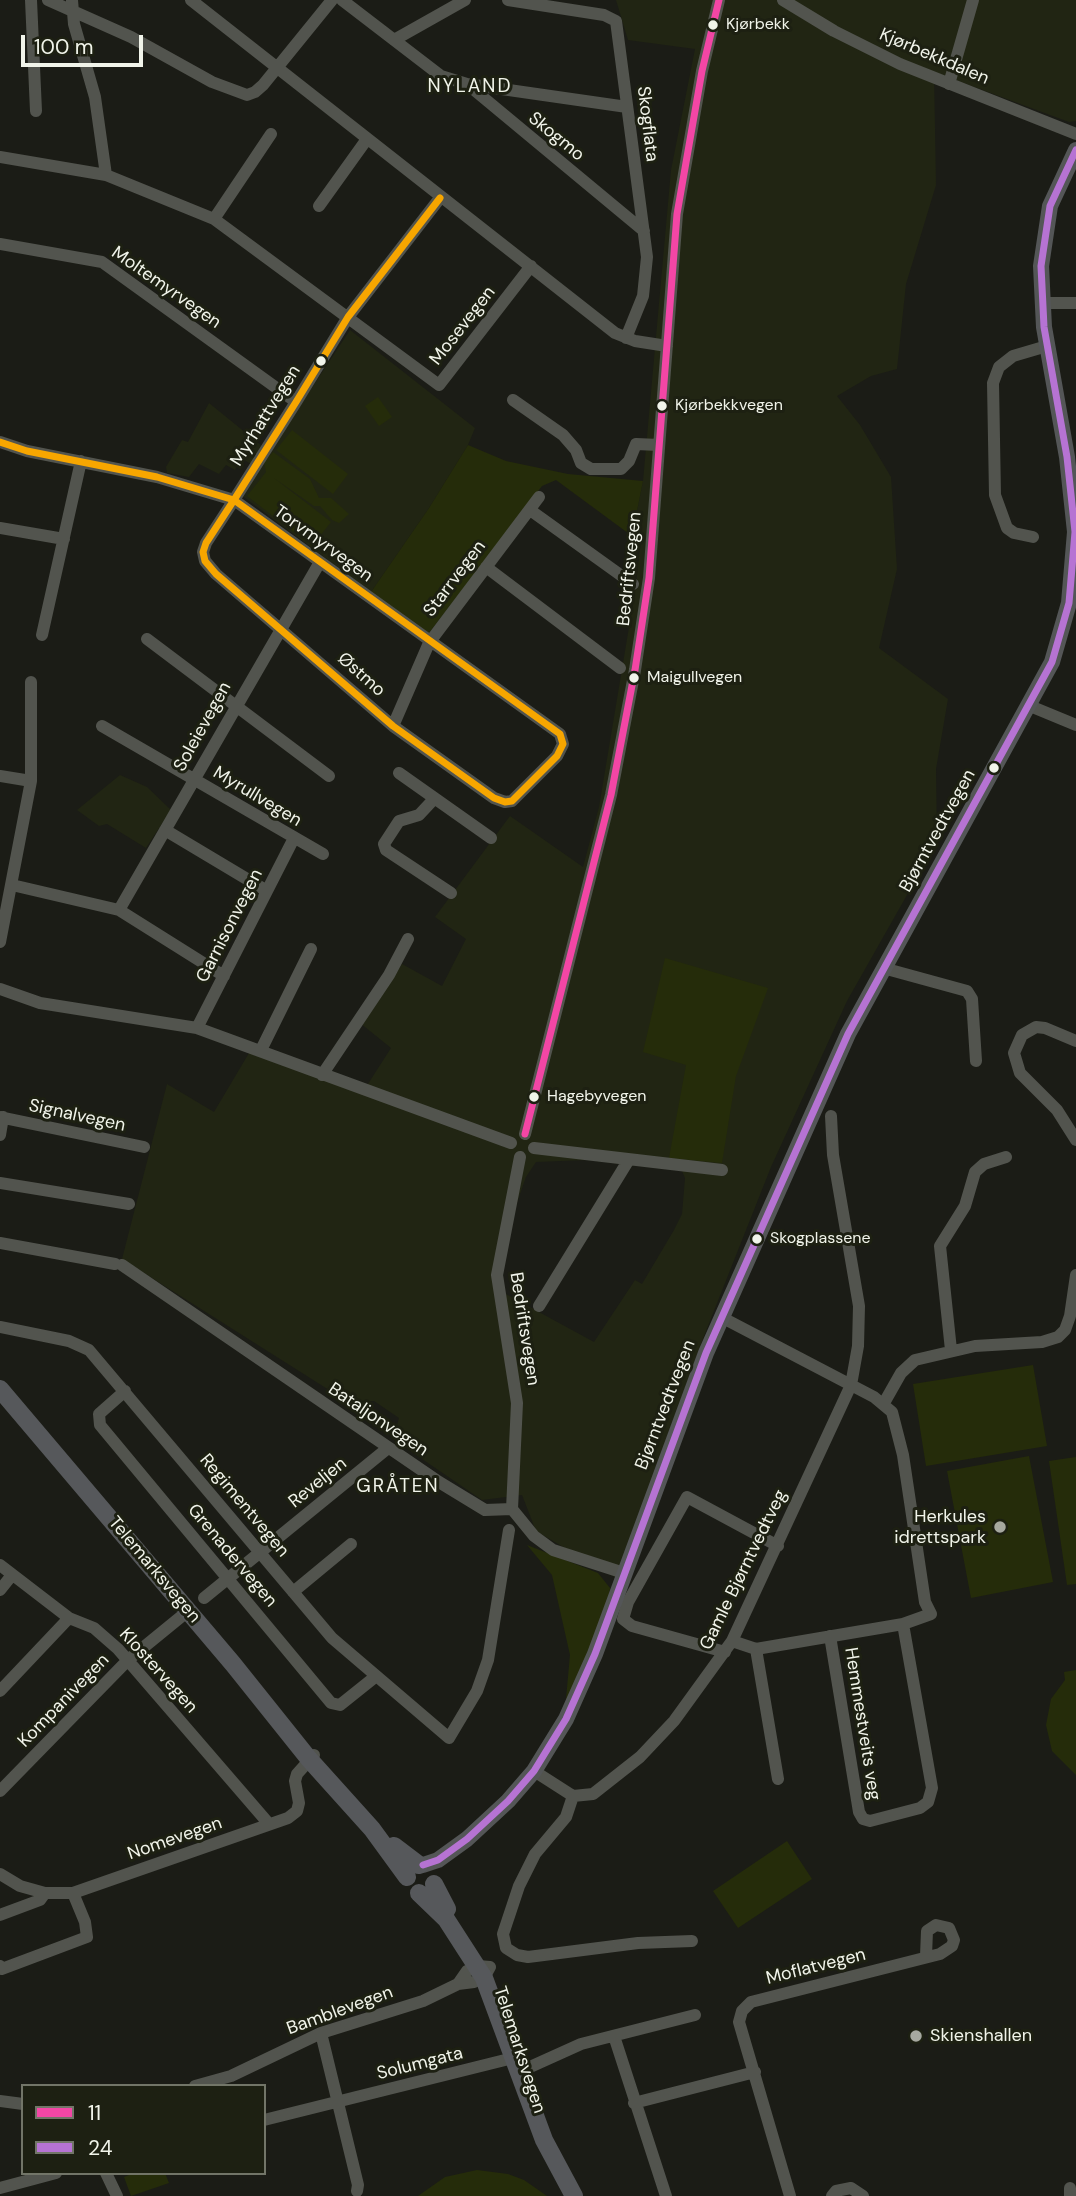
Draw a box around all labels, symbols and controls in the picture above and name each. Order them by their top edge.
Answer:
place label: Kjørbekk [726,15,790,35]
marker: Kjørbekk [706,18,720,32]
scale bar [24,21,147,65]
street label: Kjørbekkdalen [876,24,992,90]
text: 100 m [34,33,94,61]
district label: NYLAND [428,76,512,98]
street label: Skogflata [632,85,662,163]
street label: Skogmo [524,108,588,166]
street label: Moltemyrvegen [107,242,225,334]
street label: Mosevegen [426,282,500,370]
unlabelled marker [314,354,328,368]
street label: Myrhattvegen [226,361,306,471]
place label: Kjørbekkvegen [675,396,783,416]
marker: Kjørbekkvegen [655,399,669,413]
street label: Torvmyrvegen [269,501,377,587]
street label: Bedriftsvegen [613,511,647,627]
street label: Starrvegen [419,537,491,621]
street label: Østmo [333,648,389,702]
place label: Maigullvegen [647,668,742,688]
marker: Maigullvegen [627,671,641,685]
street label: Soleievegen [170,678,236,776]
unlabelled marker [987,761,1001,775]
street label: Myrullvegen [209,762,305,832]
street label: Bjørntvedtvegen [895,766,981,896]
street label: Garnisonvegen [192,866,268,986]
place label: Hagebyvegen [547,1087,647,1107]
marker: Hagebyvegen [527,1090,541,1104]
street label: Signalvegen [27,1095,127,1137]
place label: Skogplassene [770,1229,871,1249]
marker: Skogplassene [750,1232,764,1246]
street label: Bedriftsvegen [504,1271,544,1387]
street label: Bjørntvedtvegen [631,1337,701,1473]
street label: Bataljonvegen [324,1379,432,1461]
street label: Regimentvegen [195,1450,293,1562]
street label: Reveljen [285,1453,351,1513]
district label: GRÅTEN [357,1476,439,1498]
street label: Gamle Bjørntvedtveg [696,1486,792,1654]
street label: Grenadervegen [183,1500,281,1612]
place label: Herkules idrettspark [894,1506,986,1548]
street label: Telemarksvegen [103,1513,205,1627]
marker: Herkules idrettspark [992,1519,1008,1535]
street label: Klostervegen [114,1624,202,1718]
street label: Hemmestveits veg [839,1646,885,1802]
street label: Kompanivegen [14,1650,114,1752]
street label: Nomevegen [125,1813,225,1865]
street label: Moflatvegen [764,1944,868,1990]
street label: Bamblevegen [284,1982,396,2040]
street label: Telemarksvegen [488,1984,550,2116]
place label: Skienshallen [930,2025,1032,2047]
marker: Skienshallen [908,2028,924,2044]
street label: Solumgata [375,2043,465,2085]
legend [21,2084,266,2175]
text: 11 [88,2099,101,2127]
text: 24 [88,2134,113,2162]

